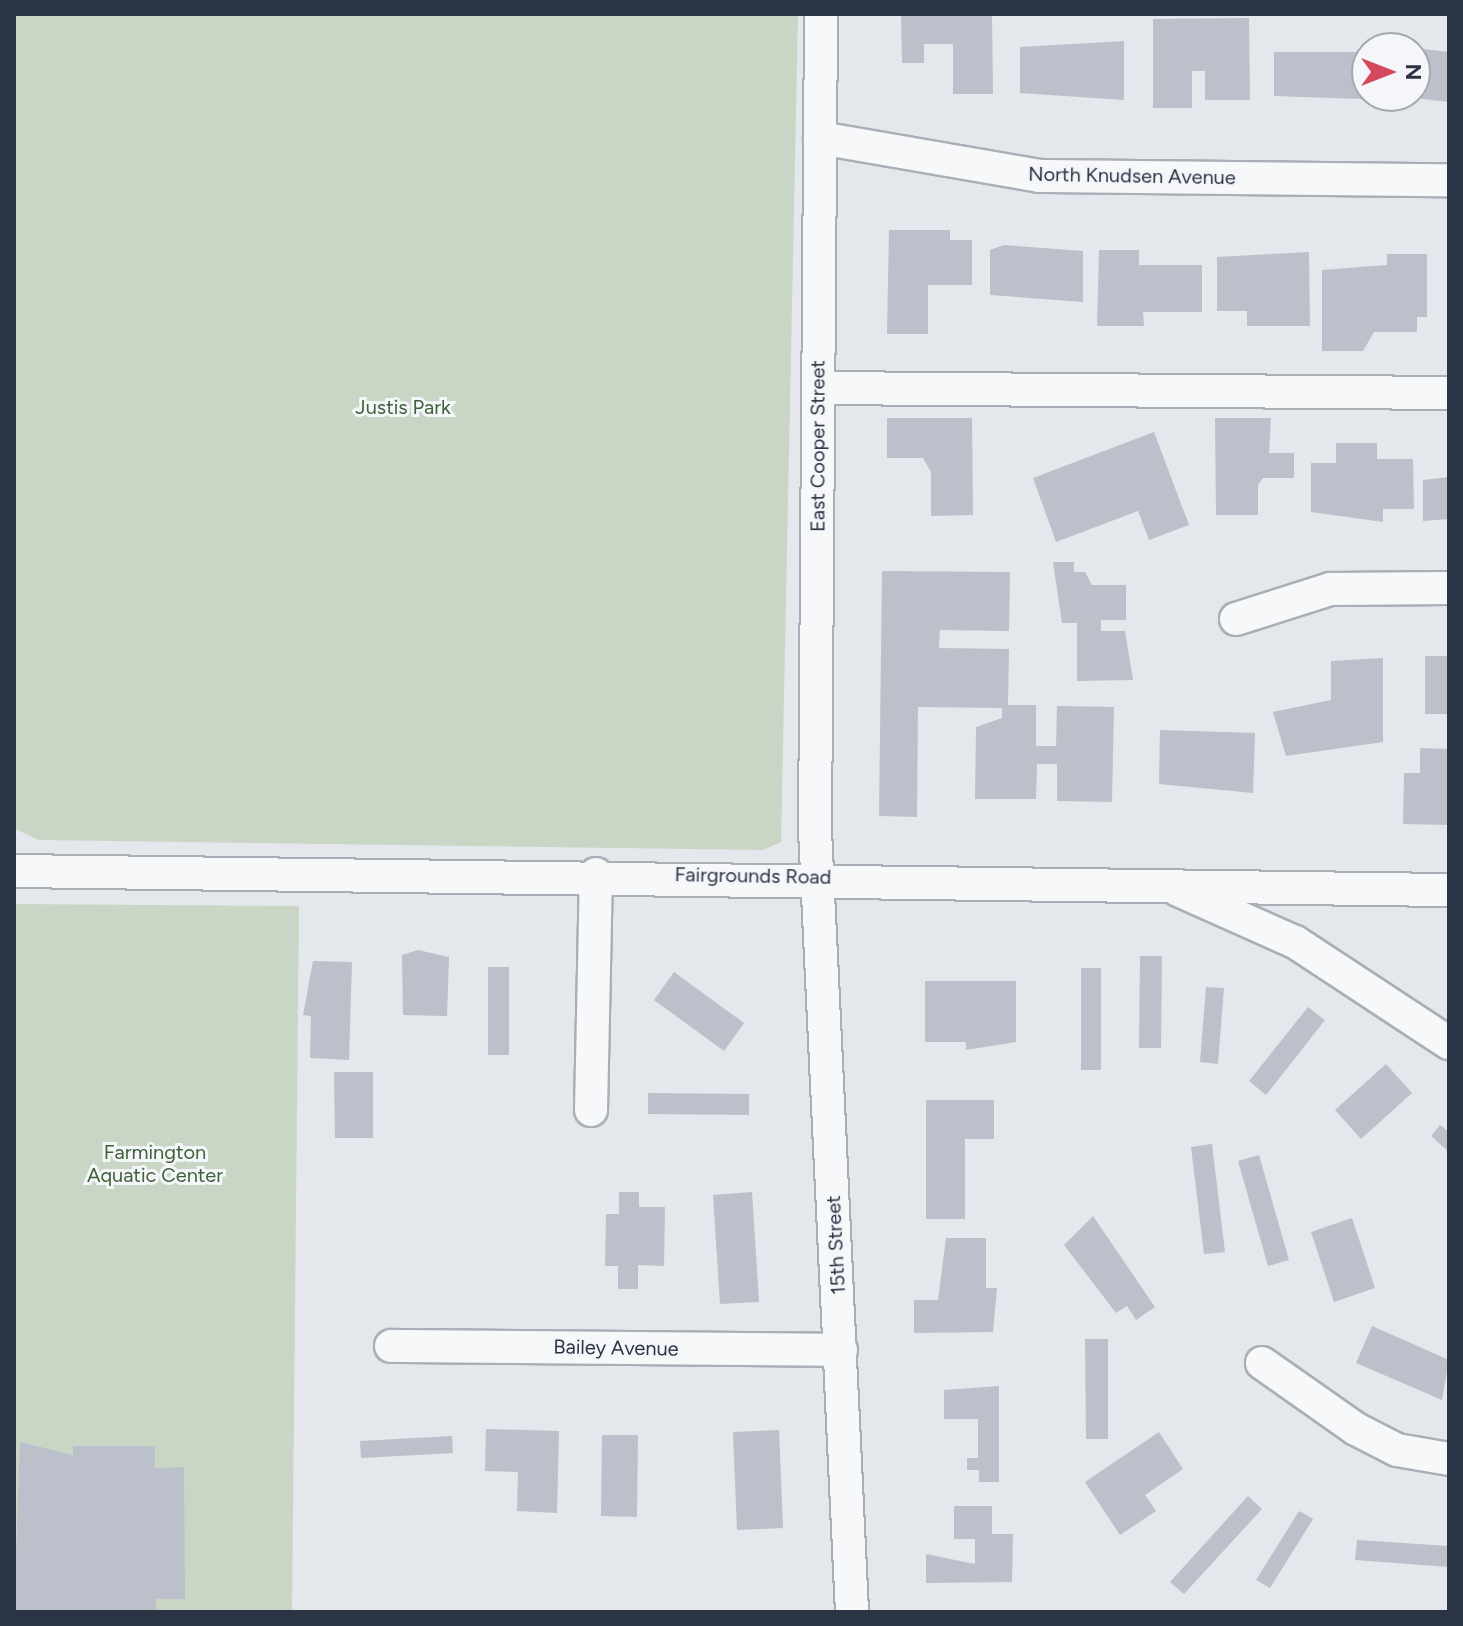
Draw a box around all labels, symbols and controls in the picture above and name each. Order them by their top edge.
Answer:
north arrow [1351,32,1431,112]
text: N [1400,63,1427,81]
street label: North Knudsen Avenue [1028,162,1236,190]
street label: East Cooper Street [806,360,830,532]
park label: Justis Park [355,395,451,419]
street label: Fairgrounds Road [674,863,832,889]
park label: Farmington Aquatic Center [87,1140,223,1187]
street label: 15th Street [821,1195,851,1295]
street label: Bailey Avenue [553,1335,679,1361]

